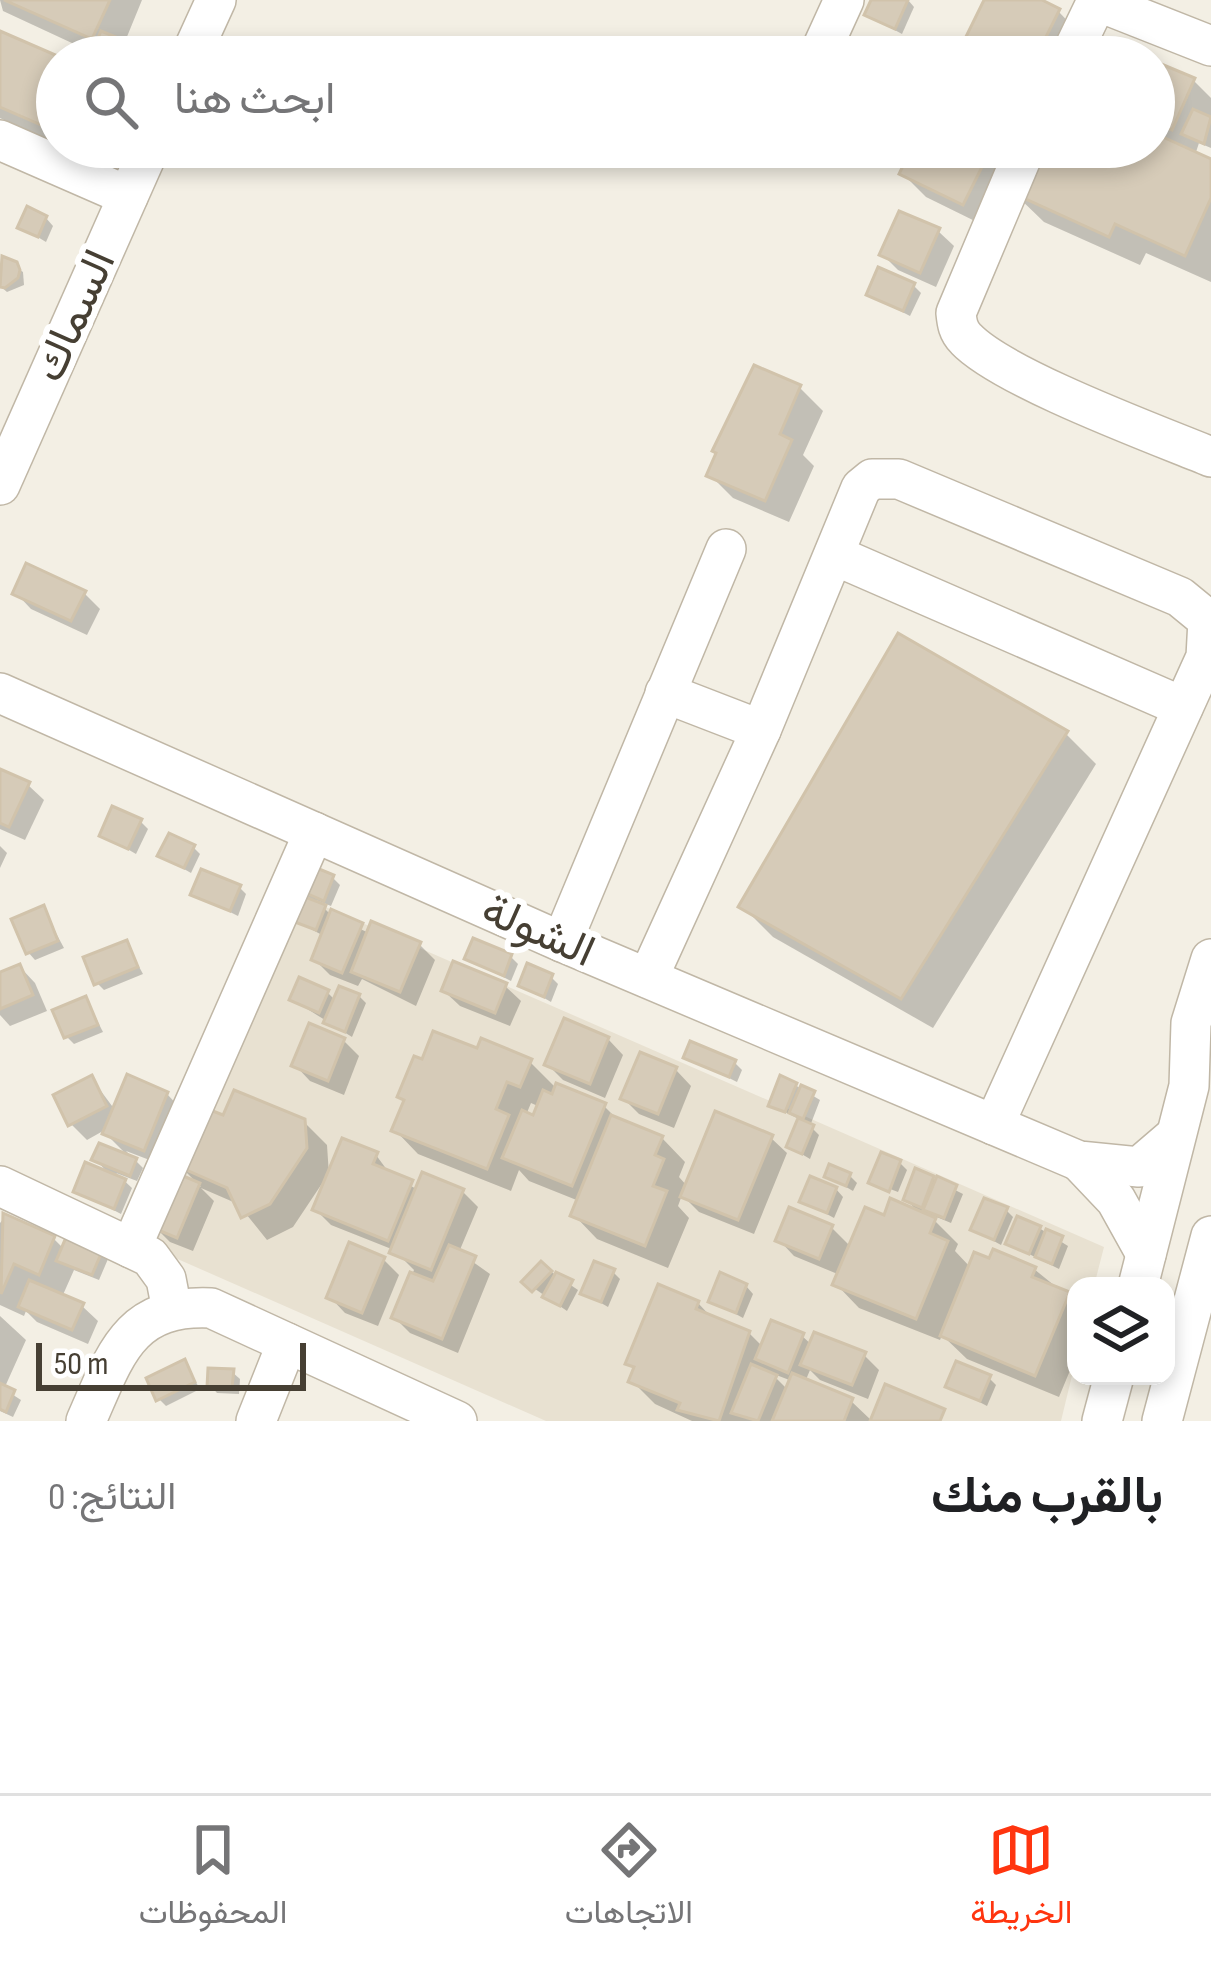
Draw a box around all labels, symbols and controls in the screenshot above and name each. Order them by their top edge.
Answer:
search box [36,36,1175,168]
icon: search [78,69,144,135]
text: ابحث هنا [174,72,336,127]
street label: السماك [22,242,128,390]
street label: الشولة [473,882,603,980]
map controls [1067,1277,1175,1385]
button: layers [1067,1277,1175,1385]
scale bar [36,1337,306,1390]
text: 50 m [54,1344,108,1384]
text: بالقرب منك [931,1466,1163,1527]
text: النتائج: 0 [48,1474,176,1521]
tab: المحفوظات [139,1817,287,1941]
tab: الاتجاهات [565,1817,693,1941]
tab: الخريطة [970,1817,1072,1941]

